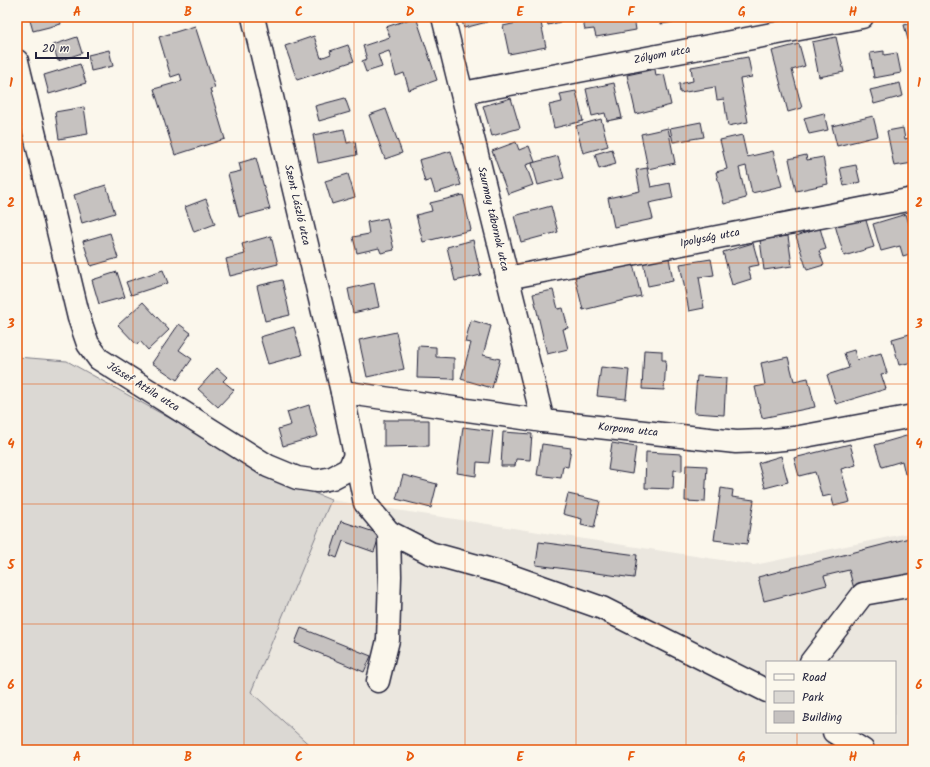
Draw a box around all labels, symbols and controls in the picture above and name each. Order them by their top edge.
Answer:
text: A [73,2,81,23]
text: B [184,2,192,23]
text: C [295,2,303,23]
text: D [406,2,415,23]
text: E [516,2,524,23]
text: F [627,2,635,23]
text: G [738,2,746,23]
text: H [849,2,858,23]
scale bar [36,34,88,60]
text: 20 m [42,39,70,58]
street label: Zólyom utca [632,41,692,69]
text: 1 [9,73,13,94]
text: 1 [917,73,921,94]
street label: Szent László utca [279,163,315,247]
street label: Szurmay tábornok utca [472,165,514,273]
text: 2 [7,193,15,214]
text: 2 [915,193,923,214]
street label: Ipolyság utca [679,223,741,253]
text: 3 [6,314,15,335]
text: 3 [914,314,923,335]
street label: József Attila utca [103,357,183,417]
street label: Korpona utca [597,418,659,442]
text: 4 [7,434,15,455]
text: 4 [915,434,923,455]
text: 5 [7,555,16,576]
text: 5 [915,555,924,576]
legend [766,661,896,733]
text: Road [802,668,827,687]
text: 6 [7,675,15,696]
text: 6 [915,675,923,696]
text: Park [802,688,824,707]
text: Building [802,708,842,727]
text: A [73,747,81,767]
text: B [184,747,192,767]
text: C [295,747,303,767]
text: D [406,747,415,767]
text: E [516,747,524,767]
text: F [627,747,635,767]
text: G [738,747,746,767]
text: H [849,747,858,767]

